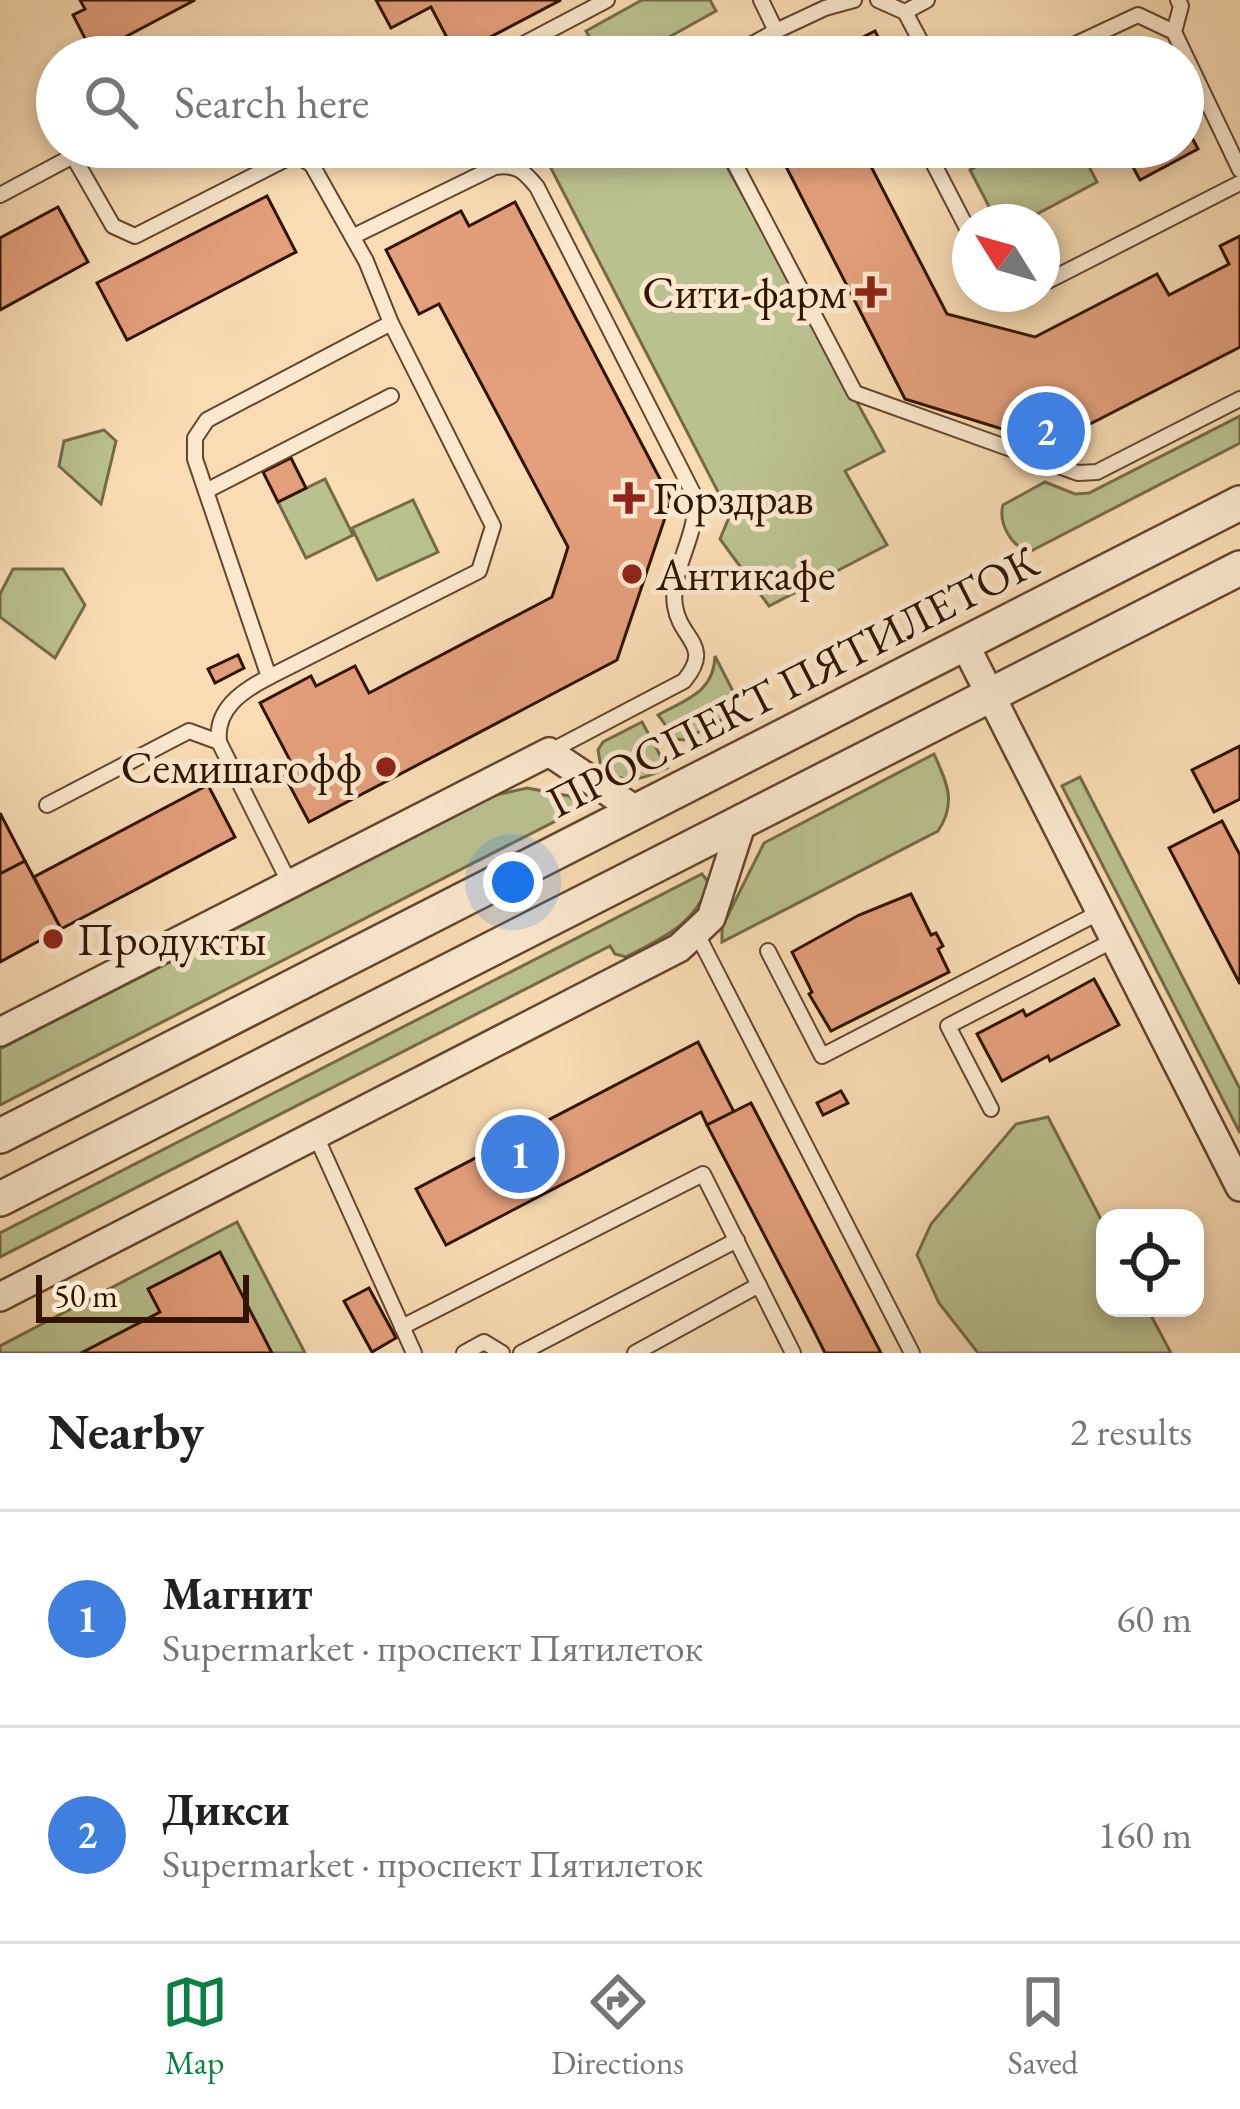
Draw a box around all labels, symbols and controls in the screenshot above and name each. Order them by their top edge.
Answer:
search box [36,36,1204,168]
icon: search [78,69,144,135]
text: Search here [174,73,369,131]
north arrow [952,204,1060,312]
place label: Сити-фарм [642,263,847,321]
marker: Сити-фарм [858,279,884,305]
pin: 2 [1007,386,1085,476]
place label: Горздрав [653,469,814,527]
marker: Горздрав [616,485,642,511]
street label: ПРОСПЕКТ ПЯТИЛЕТОК [536,531,1048,830]
place label: Антикафе [655,545,835,603]
marker: Антикафе [619,561,645,587]
place label: Семишагофф [121,738,362,796]
marker: Семишагофф [373,754,399,780]
your location [483,852,543,912]
place label: Продукты [77,910,266,968]
marker: Продукты [40,926,66,952]
pin: 1 [481,1109,559,1199]
map controls [1096,1209,1204,1317]
button: locate [1096,1209,1204,1317]
scale bar [36,1269,249,1322]
text: 50 m [54,1274,118,1317]
text: Nearby [48,1398,204,1464]
text: 2 results [1070,1406,1192,1457]
text: Магнит [162,1564,313,1622]
text: 1 [77,1593,97,1644]
text: 60 m [1116,1593,1192,1644]
text: Supermarket · проспект Пятилеток [162,1622,703,1673]
text: Дикси [162,1780,290,1838]
text: 2 [77,1809,97,1860]
text: 160 m [1098,1809,1192,1860]
text: Supermarket · проспект Пятилеток [162,1838,703,1889]
tab: Map [162,1969,228,2084]
tab: Directions [551,1969,684,2084]
tab: Saved [1008,1969,1078,2084]

